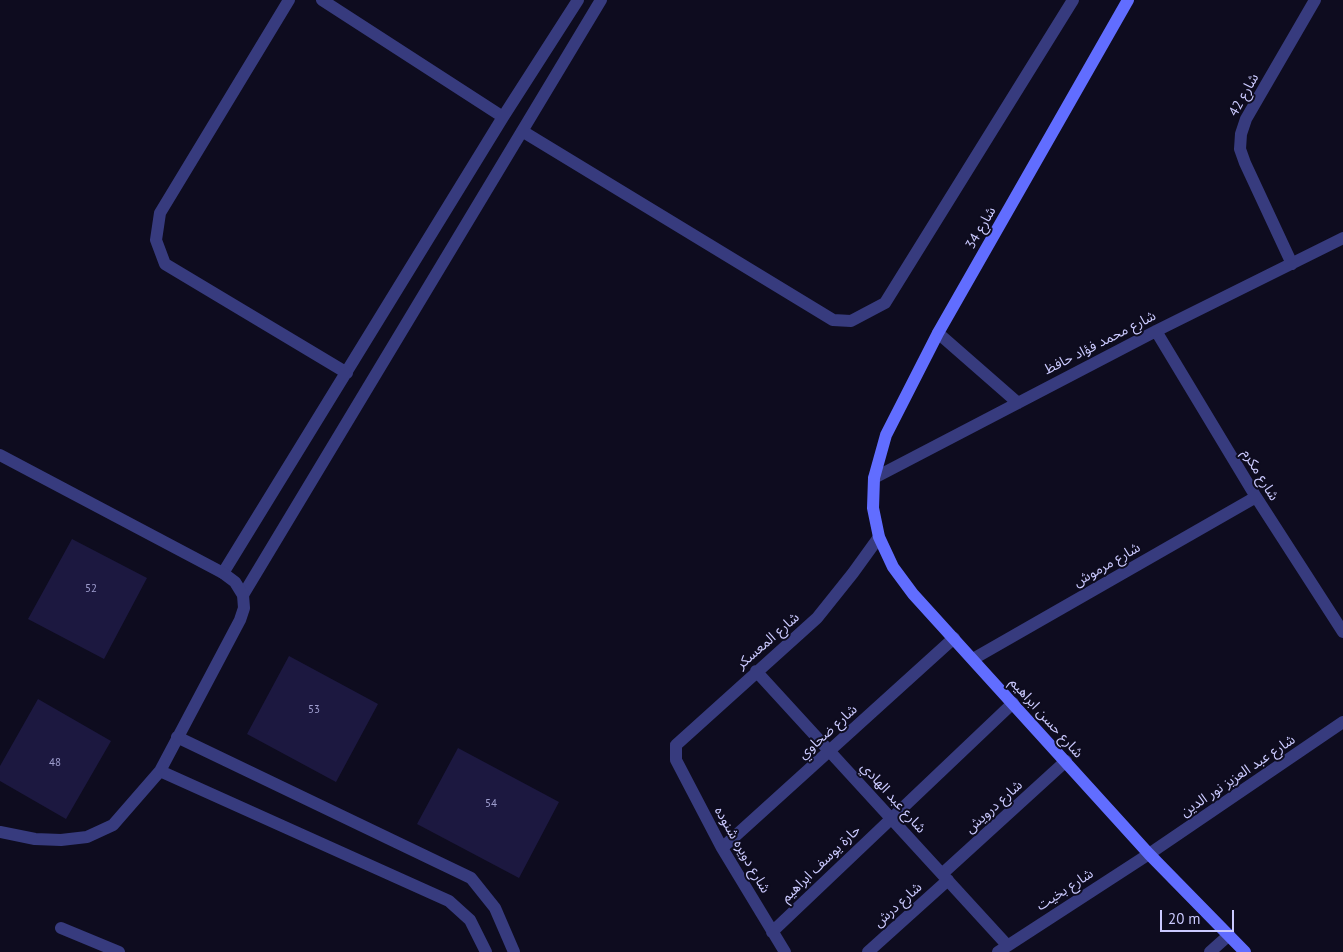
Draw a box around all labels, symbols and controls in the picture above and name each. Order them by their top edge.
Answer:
street label: شارع 42 [1225,71,1263,119]
street label: شارع 34 [962,204,1000,252]
street label: شارع محمد فؤاد حافظ [1041,308,1159,378]
street label: شارع مكرم [1238,446,1282,504]
street label: شارع مرموش [1071,539,1143,591]
house number: 52 [85,582,97,596]
street label: شارع المعسكر [733,609,803,673]
street label: شارع حسن ابراهيم [1006,675,1086,761]
street label: شارع ضحاوي [795,701,861,763]
house number: 53 [308,703,320,717]
street label: شارع عبد العزيز نور الدين [1177,731,1299,821]
house number: 48 [49,756,61,770]
street label: شارع عبد الهادي [857,759,929,837]
street label: شارع درويش [962,777,1026,837]
house number: 54 [485,797,497,811]
street label: شارع دويره شنوده [710,804,774,896]
street label: حارة يوسف ابراهيم [778,822,864,906]
street label: شارع بخيت [1033,865,1097,915]
street label: شارع درش [870,879,926,931]
scale bar [1163,900,1237,932]
text: 20 m [1168,909,1201,928]

